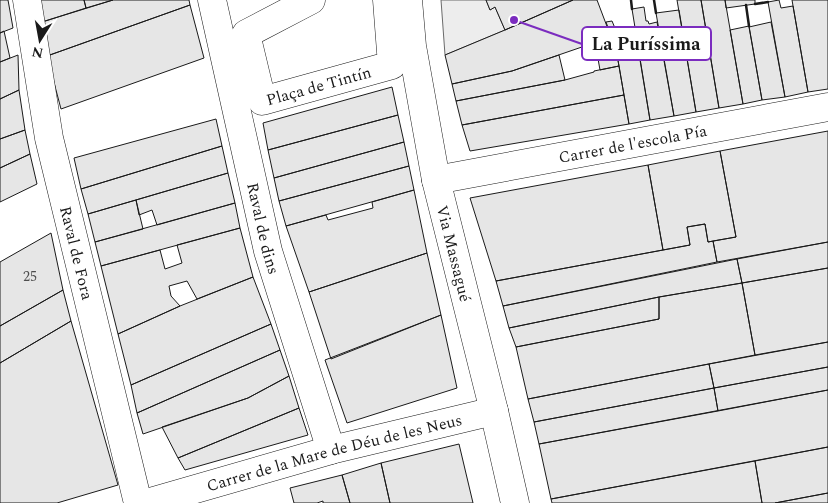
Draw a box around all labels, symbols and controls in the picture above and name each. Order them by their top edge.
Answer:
north arrow [15,15,65,65]
callout: La Puríssima [582,27,711,60]
text: La Puríssima [591,31,701,58]
text: N [30,41,45,64]
street label: Plaça de Tintín [264,60,374,112]
street label: Carrer de l'escola Pía [557,119,709,170]
street label: Raval de dins [240,180,286,277]
street label: Via Massagué [430,203,477,305]
street label: Raval de Fora [53,204,99,303]
house number: 25 [23,266,37,287]
street label: Carrer de la Mare de Déu de les Neus [204,408,465,498]

